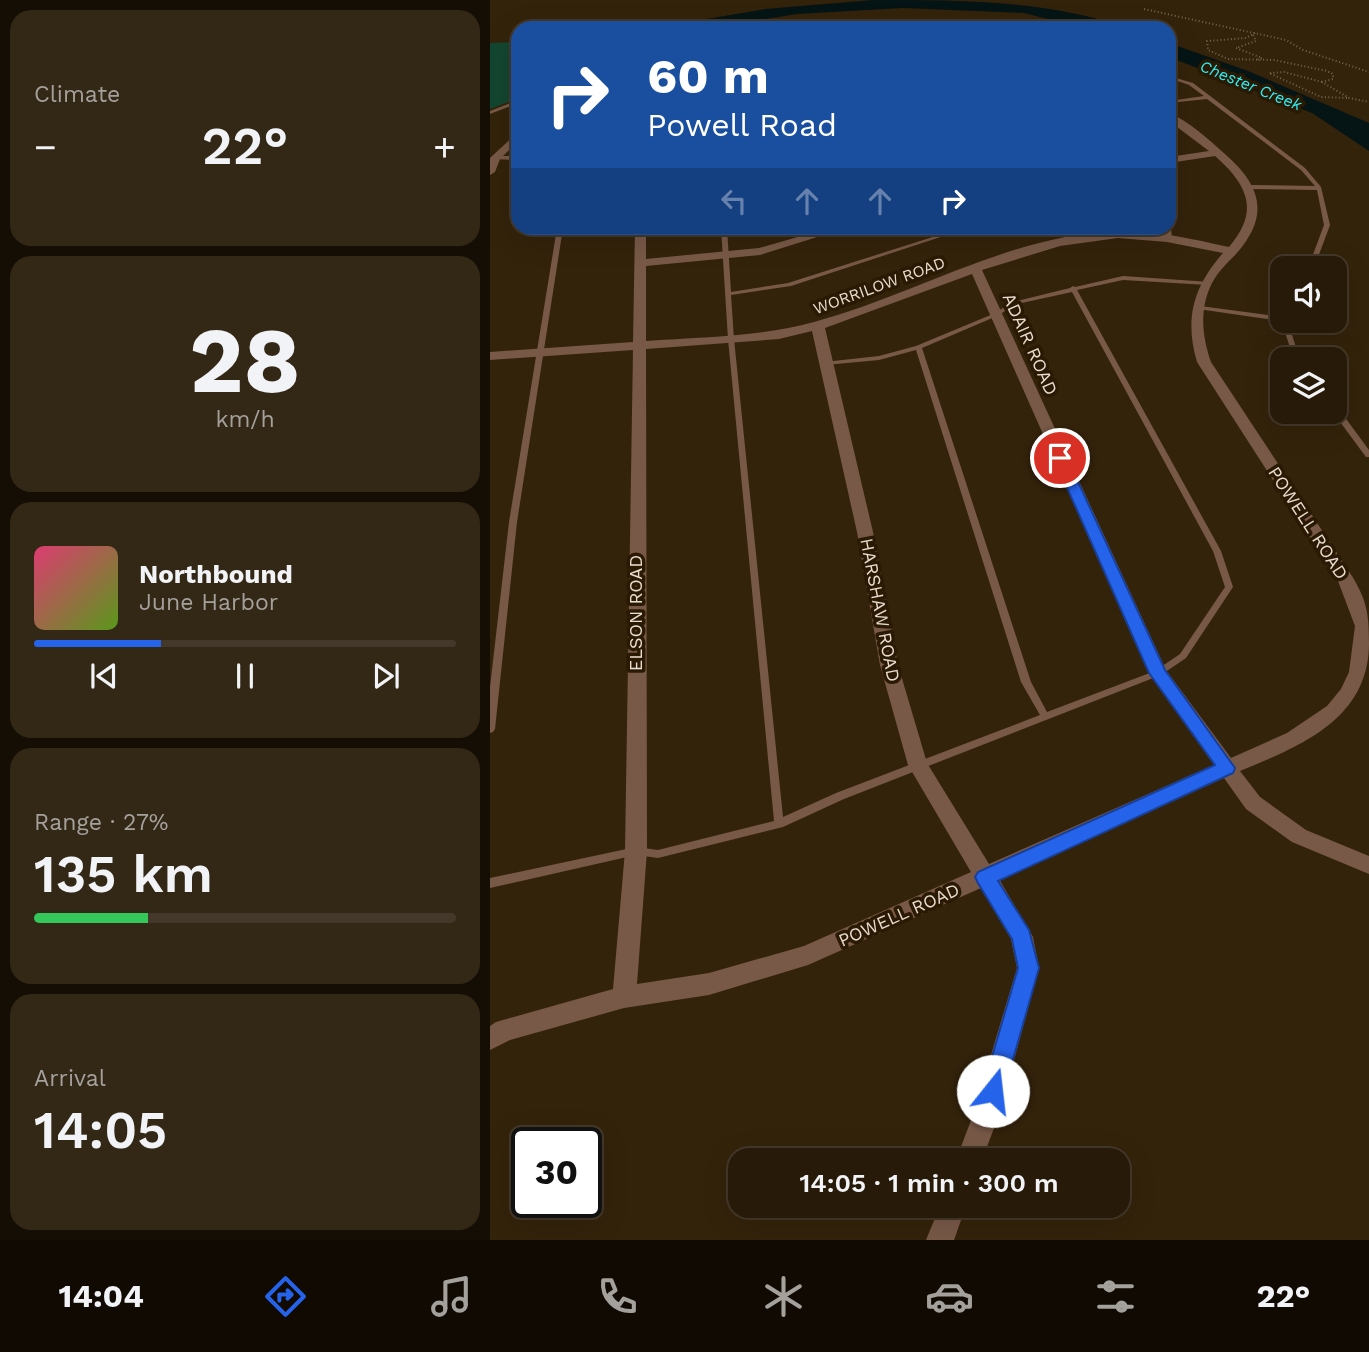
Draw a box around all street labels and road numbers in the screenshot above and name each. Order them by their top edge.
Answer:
street label: WORRILOW ROAD [811,253,948,318]
street label: ADAIR ROAD [999,289,1062,398]
street label: POWELL ROAD [1264,462,1353,583]
street label: HARSHAW ROAD [856,536,905,683]
street label: ELSON ROAD [625,555,646,671]
street label: POWELL ROAD [835,879,962,951]

